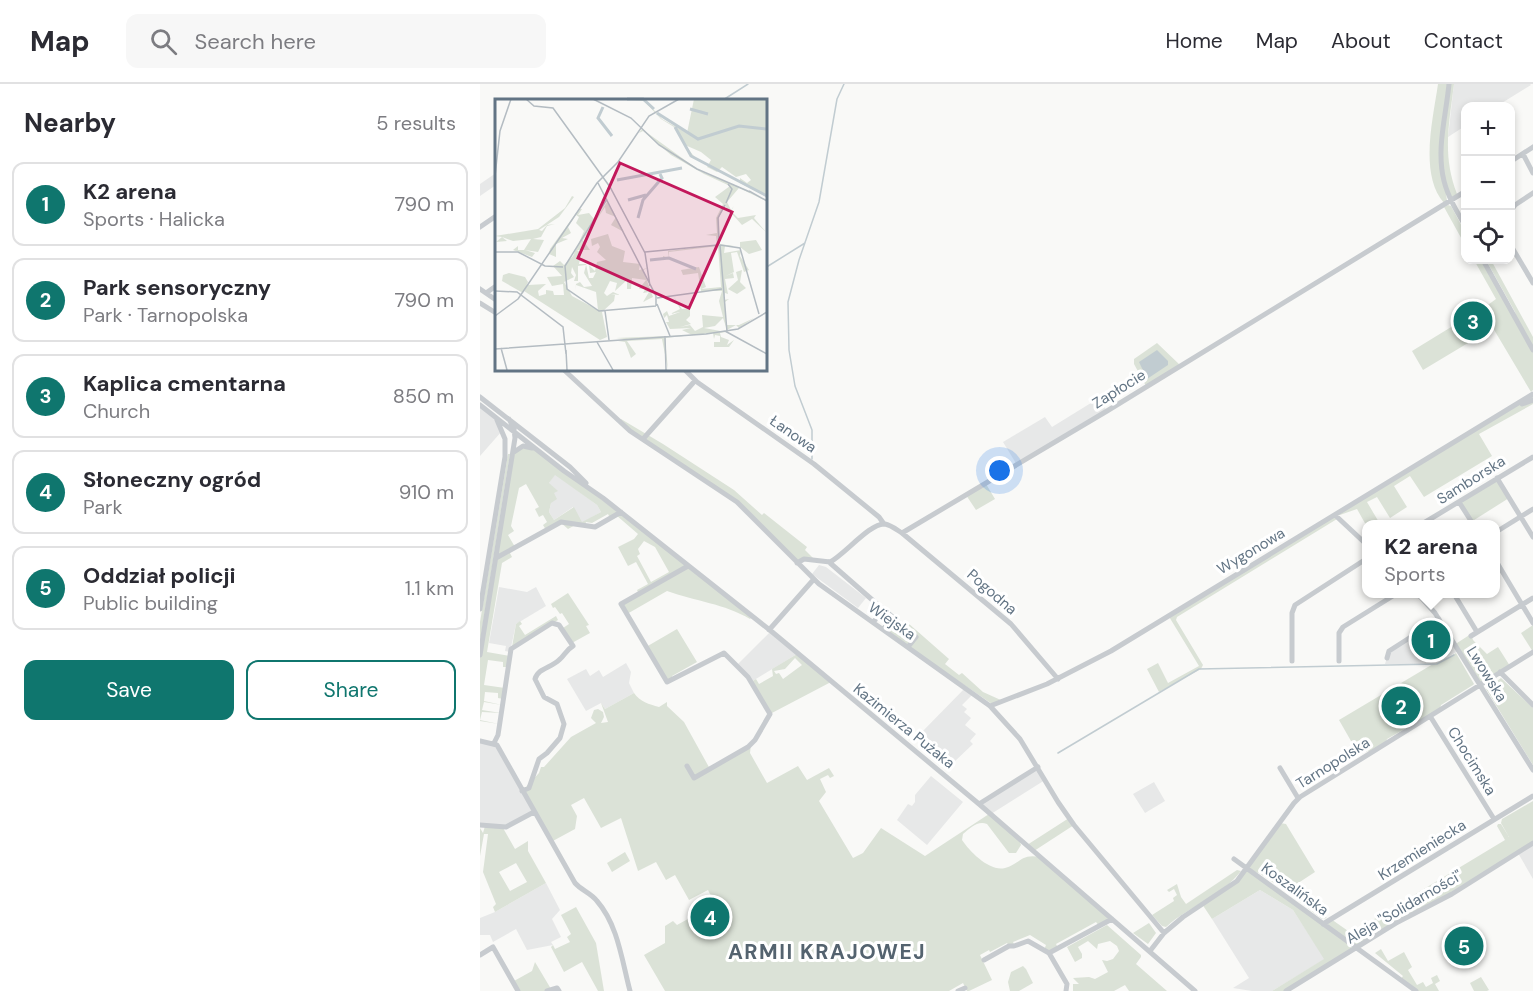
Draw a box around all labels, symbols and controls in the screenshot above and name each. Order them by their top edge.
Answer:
search box [126,14,546,68]
text: Map [30,23,90,60]
icon: search [147,25,180,58]
text: Search here [195,27,316,56]
text: Home [1165,27,1223,55]
text: Map [1256,27,1298,55]
text: About [1331,27,1391,55]
text: Contact [1424,27,1503,55]
inset map [495,99,766,370]
map controls [1461,102,1515,264]
button: + [1461,102,1515,156]
text: Nearby [24,106,116,140]
text: 5 results [376,110,456,136]
button: − [1461,156,1515,210]
text: K2 arena [83,177,177,206]
text: 1 [42,191,49,217]
text: 790 m [394,191,454,217]
text: Sports · Halicka [83,206,225,232]
button: locate [1461,210,1515,264]
text: Park sensoryczny [83,273,271,302]
text: 2 [40,287,51,313]
text: 790 m [394,287,454,313]
pin: 3 [1454,298,1492,344]
text: Park · Tarnopolska [83,302,248,328]
street label: Zapłocie [1089,365,1149,413]
text: Kaplica cmentarna [83,369,286,398]
text: 3 [39,383,52,409]
text: 850 m [393,383,454,409]
text: Church [83,398,150,424]
street label: Łanowa [766,411,820,457]
street label: Samborska [1433,451,1509,509]
your location [985,456,1014,485]
text: Słoneczny ogród [83,465,261,494]
text: 4 [39,479,52,505]
text: 910 m [399,479,454,505]
text: Park [83,494,123,520]
popup [1362,520,1500,598]
street label: Wygonowa [1213,523,1289,579]
text: K2 arena [1384,532,1478,561]
text: Oddział policji [83,561,236,590]
text: Sports [1384,561,1445,587]
street label: Pogodna [963,565,1021,619]
text: 5 [39,575,52,601]
text: 1.1 km [405,575,454,601]
text: Public building [83,590,218,616]
street label: Wiejska [864,597,920,645]
pin: 1 [1412,618,1450,662]
street label: Lwowska [1462,642,1512,706]
button: Save [24,660,234,720]
button: Share [246,660,456,720]
street label: Kazimierza Pużaka [849,679,959,773]
pin: 2 [1382,684,1420,728]
street label: Chocimska [1443,723,1501,799]
street label: Tarnopolska [1292,732,1374,794]
street label: Krzemieniecka [1374,815,1470,885]
street label: Koszalińska [1257,858,1333,920]
street label: Aleja "Solidarności" [1342,866,1466,948]
pin: 4 [690,894,730,940]
pin: 5 [1444,924,1484,968]
district label: ARMII KRAJOWEJ [728,938,926,966]

